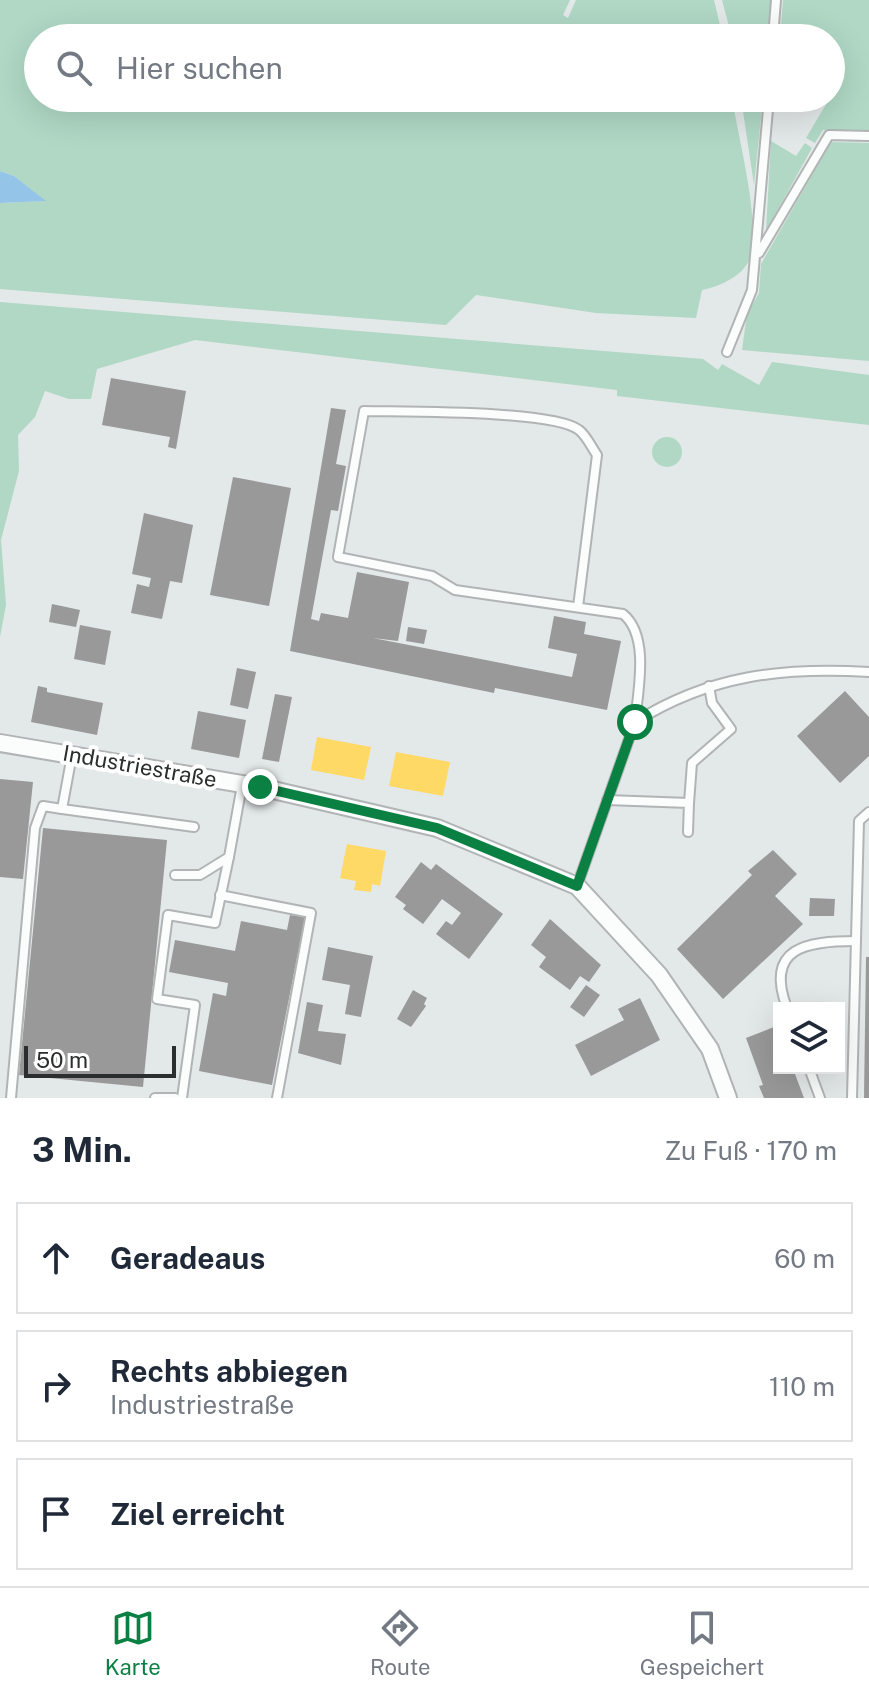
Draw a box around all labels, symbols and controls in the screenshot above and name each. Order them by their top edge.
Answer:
search box [24,24,845,112]
icon: search [52,46,96,90]
text: Hier suchen [116,50,283,86]
route start [617,704,653,740]
street label: Industriestraße [61,740,219,792]
route end [242,769,278,805]
map controls [773,1002,845,1074]
button: layers [773,1002,845,1074]
scale bar [24,1042,176,1078]
text: 50 m [36,1047,88,1073]
text: 3 Min. [32,1130,132,1170]
text: Zu Fuß · 170 m [665,1135,837,1166]
icon: ahead [34,1236,78,1280]
text: Geradeaus [110,1240,265,1276]
text: 60 m [774,1243,835,1274]
text: Rechts abbiegen [110,1353,348,1389]
icon: right [34,1364,78,1408]
text: 110 m [769,1371,835,1402]
text: Industriestraße [110,1389,294,1420]
icon: arrive [34,1492,78,1536]
text: Ziel erreicht [110,1496,285,1532]
tab: Karte [105,1606,161,1680]
tab: Route [370,1606,430,1680]
tab: Gespeichert [640,1606,764,1680]

